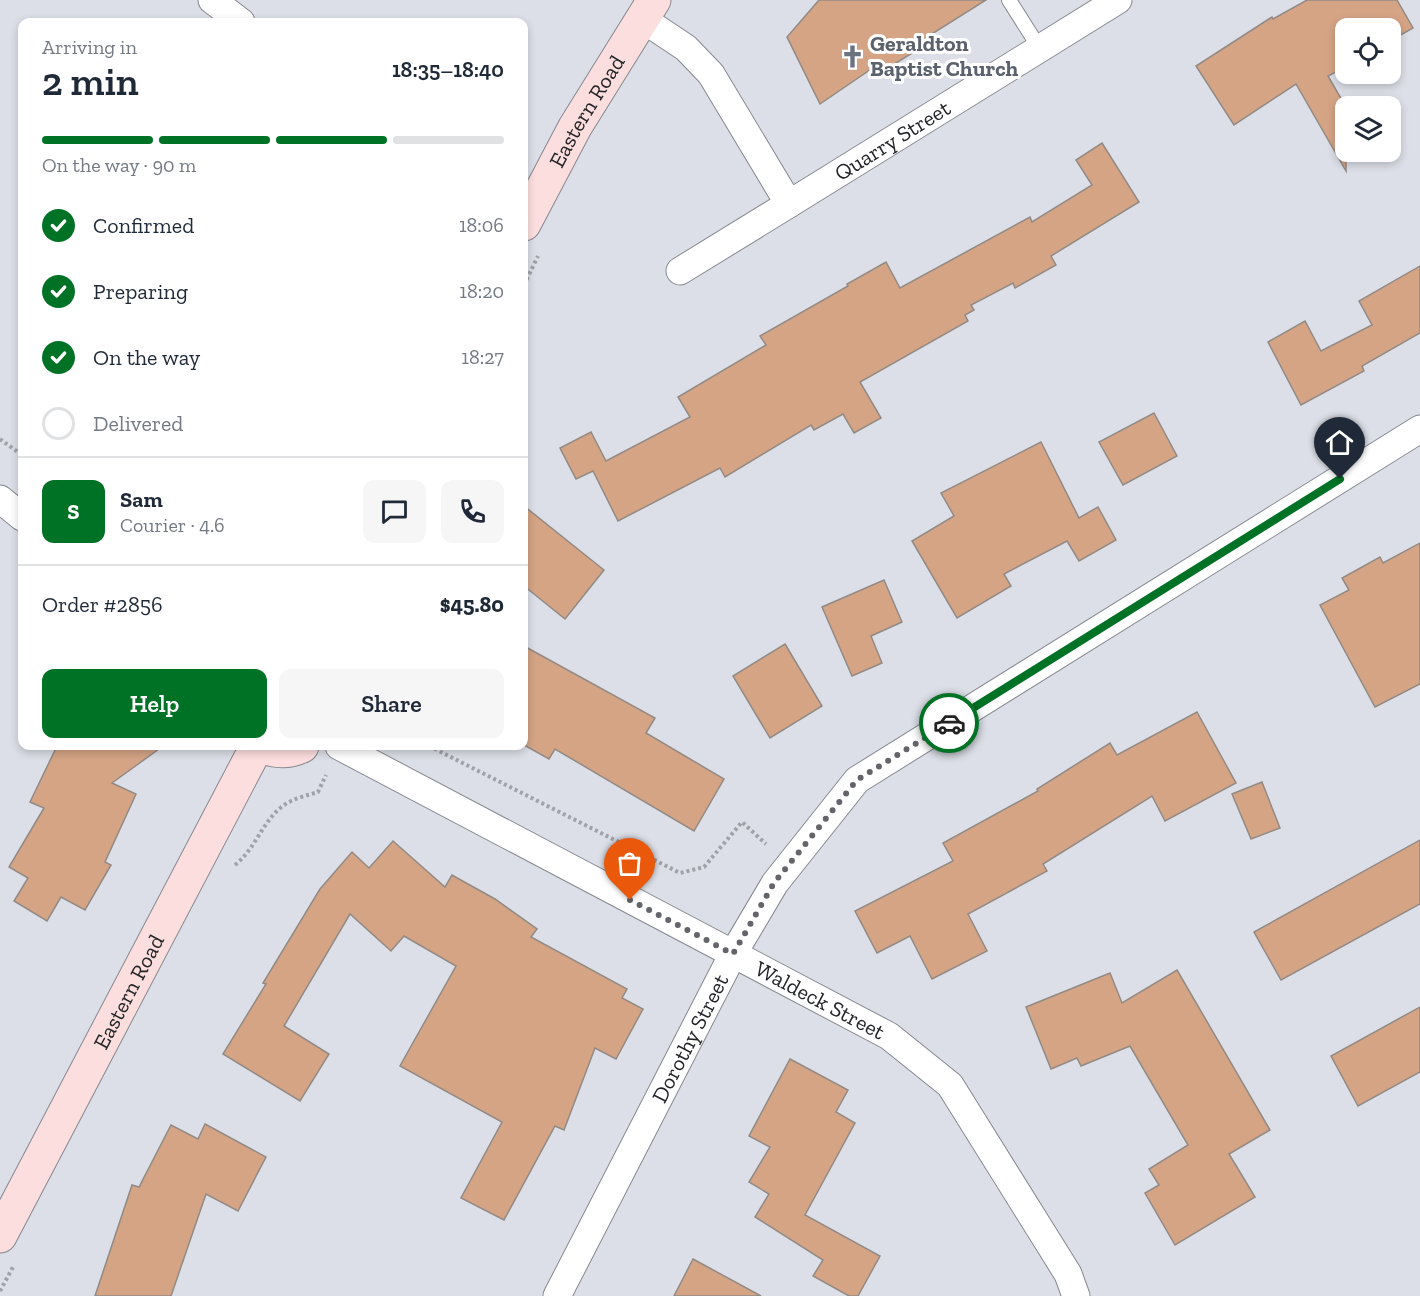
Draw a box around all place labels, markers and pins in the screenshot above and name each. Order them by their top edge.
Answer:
place label: Geraldton Baptist Church [870,30,1019,82]
church icon: Geraldton Baptist Church [839,43,865,69]
pin [1314,417,1365,479]
pin [604,838,655,900]

